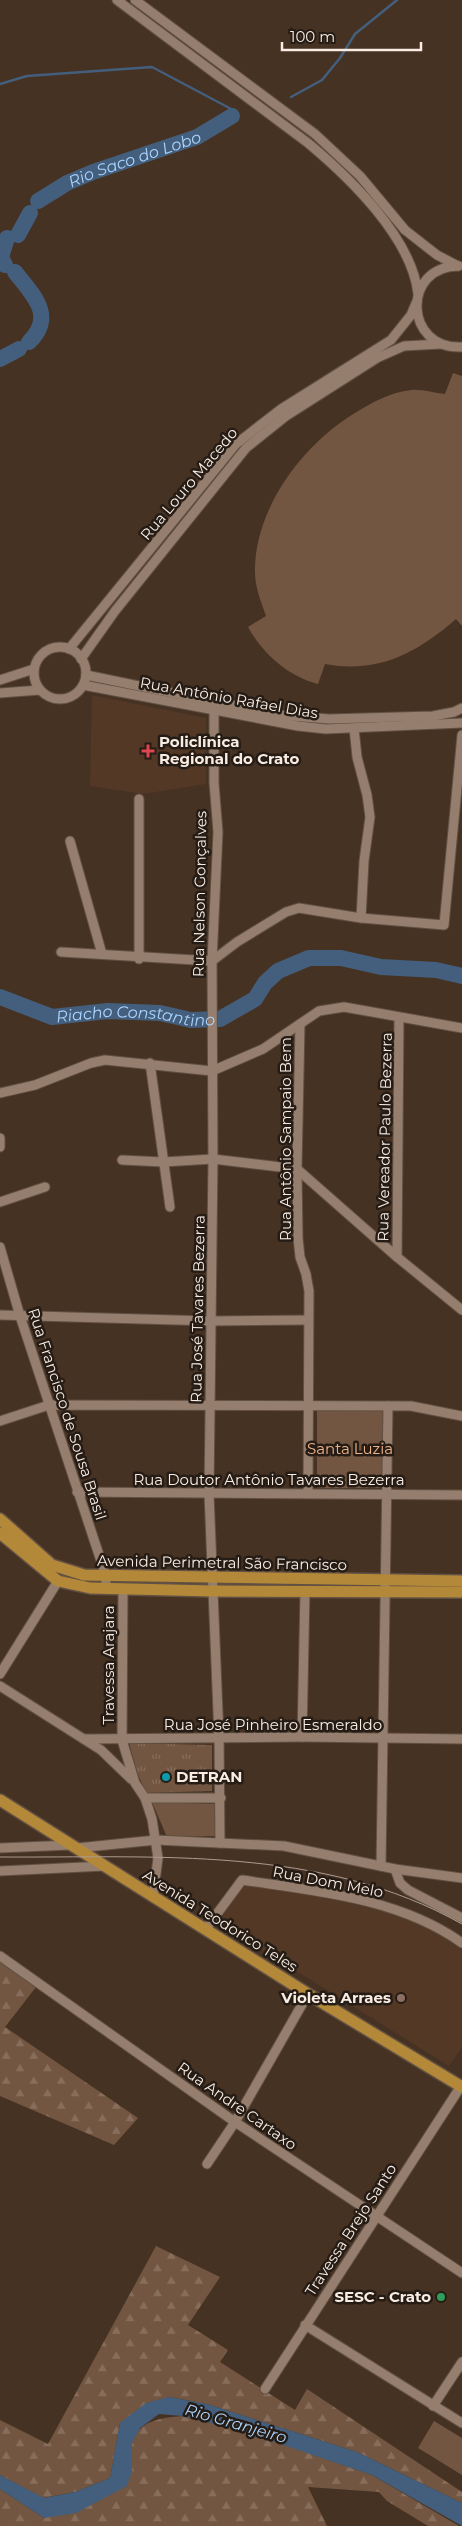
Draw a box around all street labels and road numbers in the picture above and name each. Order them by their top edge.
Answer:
street label: Rua Louro Macedo [136,423,241,544]
street label: Rua Antônio Rafael Dias [139,672,320,723]
street label: Rua Nelson Gonçalves [189,811,210,977]
street label: Rua Vereador Paulo Bezerra [373,1032,396,1242]
street label: Rua Antônio Sampaio Bem [276,1037,295,1241]
street label: Rua José Tavares Bezerra [186,1215,209,1403]
street label: Rua Francisco de Sousa Brasil [24,1305,111,1522]
street label: Rua Doutor Antônio Tavares Bezerra [133,1470,405,1489]
street label: Avenida Perimetral São Francisco [97,1551,347,1574]
street label: Travessa Arajara [99,1605,118,1725]
street label: Rua José Pinheiro Esmeraldo [164,1715,382,1734]
street label: Rua Dom Melo [271,1861,385,1902]
street label: Avenida Teodorico Teles [139,1865,301,1976]
street label: Rua Andre Cartaxo [174,2057,300,2154]
street label: Travessa Brejo Santo [301,2160,400,2299]

